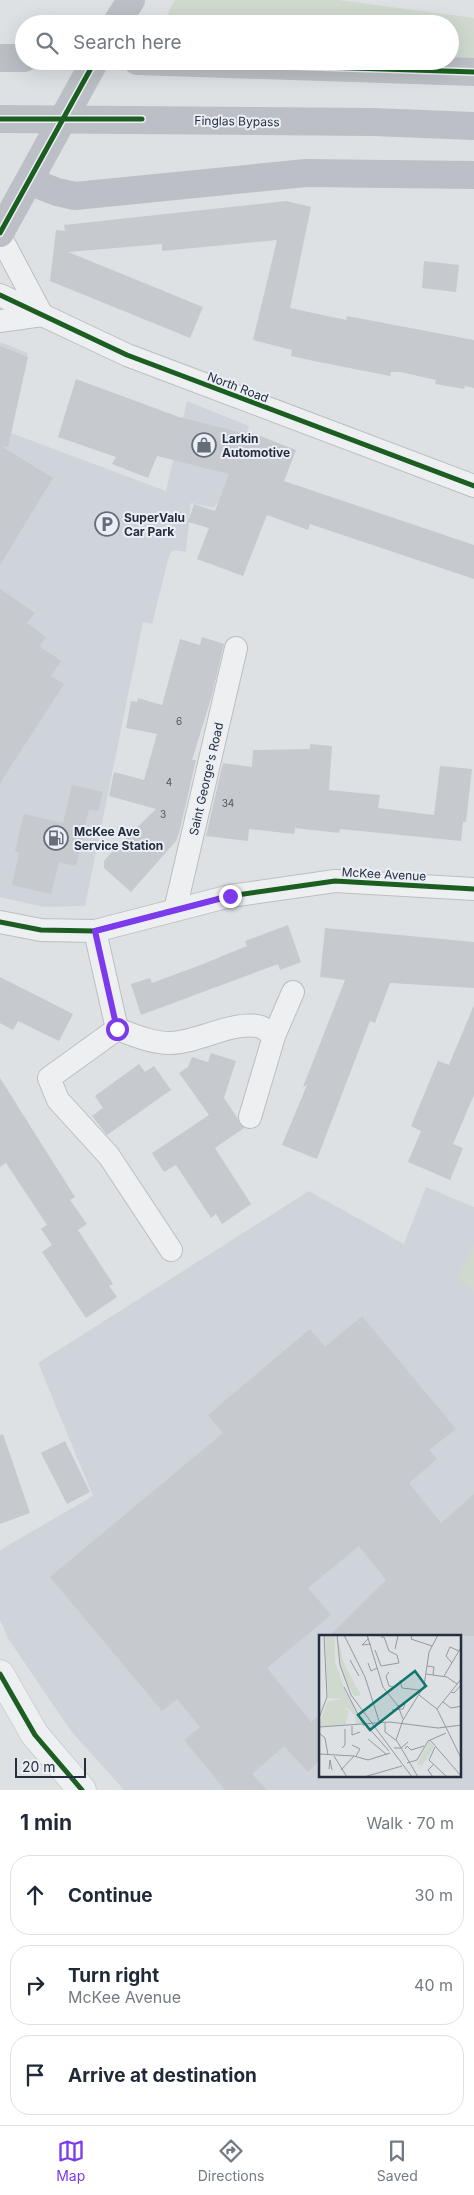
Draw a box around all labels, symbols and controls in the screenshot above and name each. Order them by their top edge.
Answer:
search box [15,15,459,70]
icon: search [33,29,61,57]
text: Search here [73,31,182,54]
street label: Finglas Bypass [194,113,280,129]
street label: North Road [205,368,271,406]
place label: Larkin Automotive [222,431,290,460]
shop icon: Larkin Automotive [191,432,217,458]
place label: SuperValu Car Park [124,510,185,539]
parking icon: SuperValu Car Park [94,511,120,537]
house number: 6 [176,715,182,727]
street label: Saint George's Road [186,721,226,837]
house number: 4 [166,776,172,788]
house number: 34 [222,797,234,809]
house number: 3 [160,808,166,820]
place label: McKee Ave Service Station [74,824,163,853]
fuel station icon: McKee Ave Service Station [43,825,69,851]
street label: McKee Avenue [341,864,427,884]
route end [219,885,242,908]
route start [106,1018,129,1041]
inset map [319,1635,462,1778]
scale bar [15,1755,86,1778]
text: 20 m [22,1758,56,1775]
text: 1 min [20,1810,72,1835]
text: Walk · 70 m [366,1813,454,1833]
icon: ahead [21,1881,49,1909]
text: Continue [68,1884,153,1907]
text: 30 m [415,1885,453,1905]
text: Turn right [68,1964,159,1987]
icon: right [21,1971,49,1999]
text: 40 m [414,1975,453,1995]
text: McKee Avenue [68,1987,181,2007]
icon: arrive [21,2061,49,2089]
text: Arrive at destination [68,2064,257,2087]
tab: Map [56,2137,85,2184]
tab: Directions [198,2137,264,2184]
tab: Saved [377,2137,418,2184]

